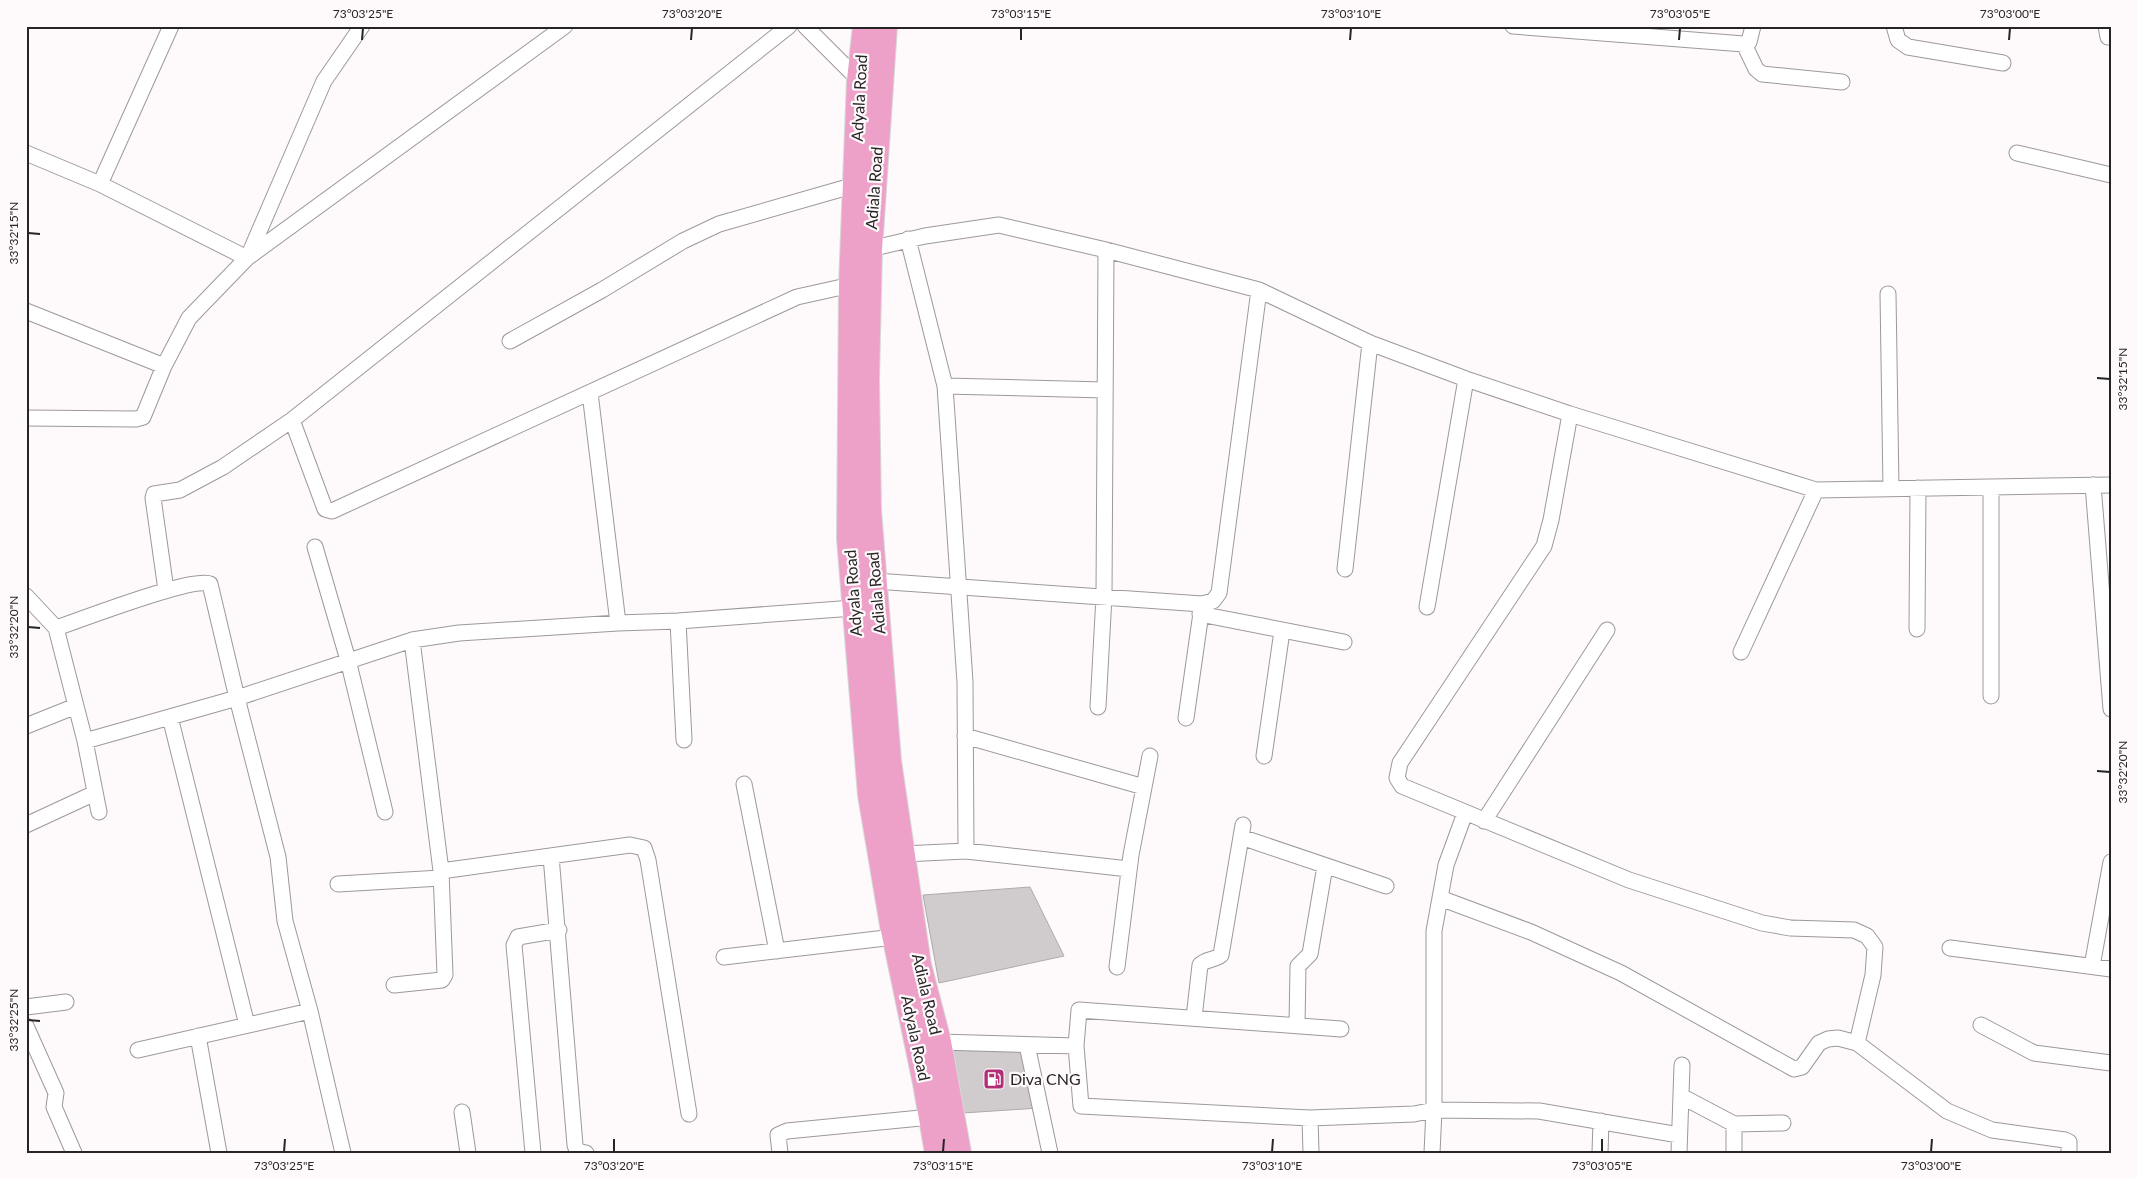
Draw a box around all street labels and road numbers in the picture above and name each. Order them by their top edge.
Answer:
street label: Adyala Road [847,54,870,142]
street label: Adiala Road [861,146,886,230]
street label: Adyala Road [840,549,865,637]
street label: Adiala Road [862,551,889,635]
street label: Adiala Road [909,951,946,1036]
street label: Adyala Road [898,993,935,1082]

